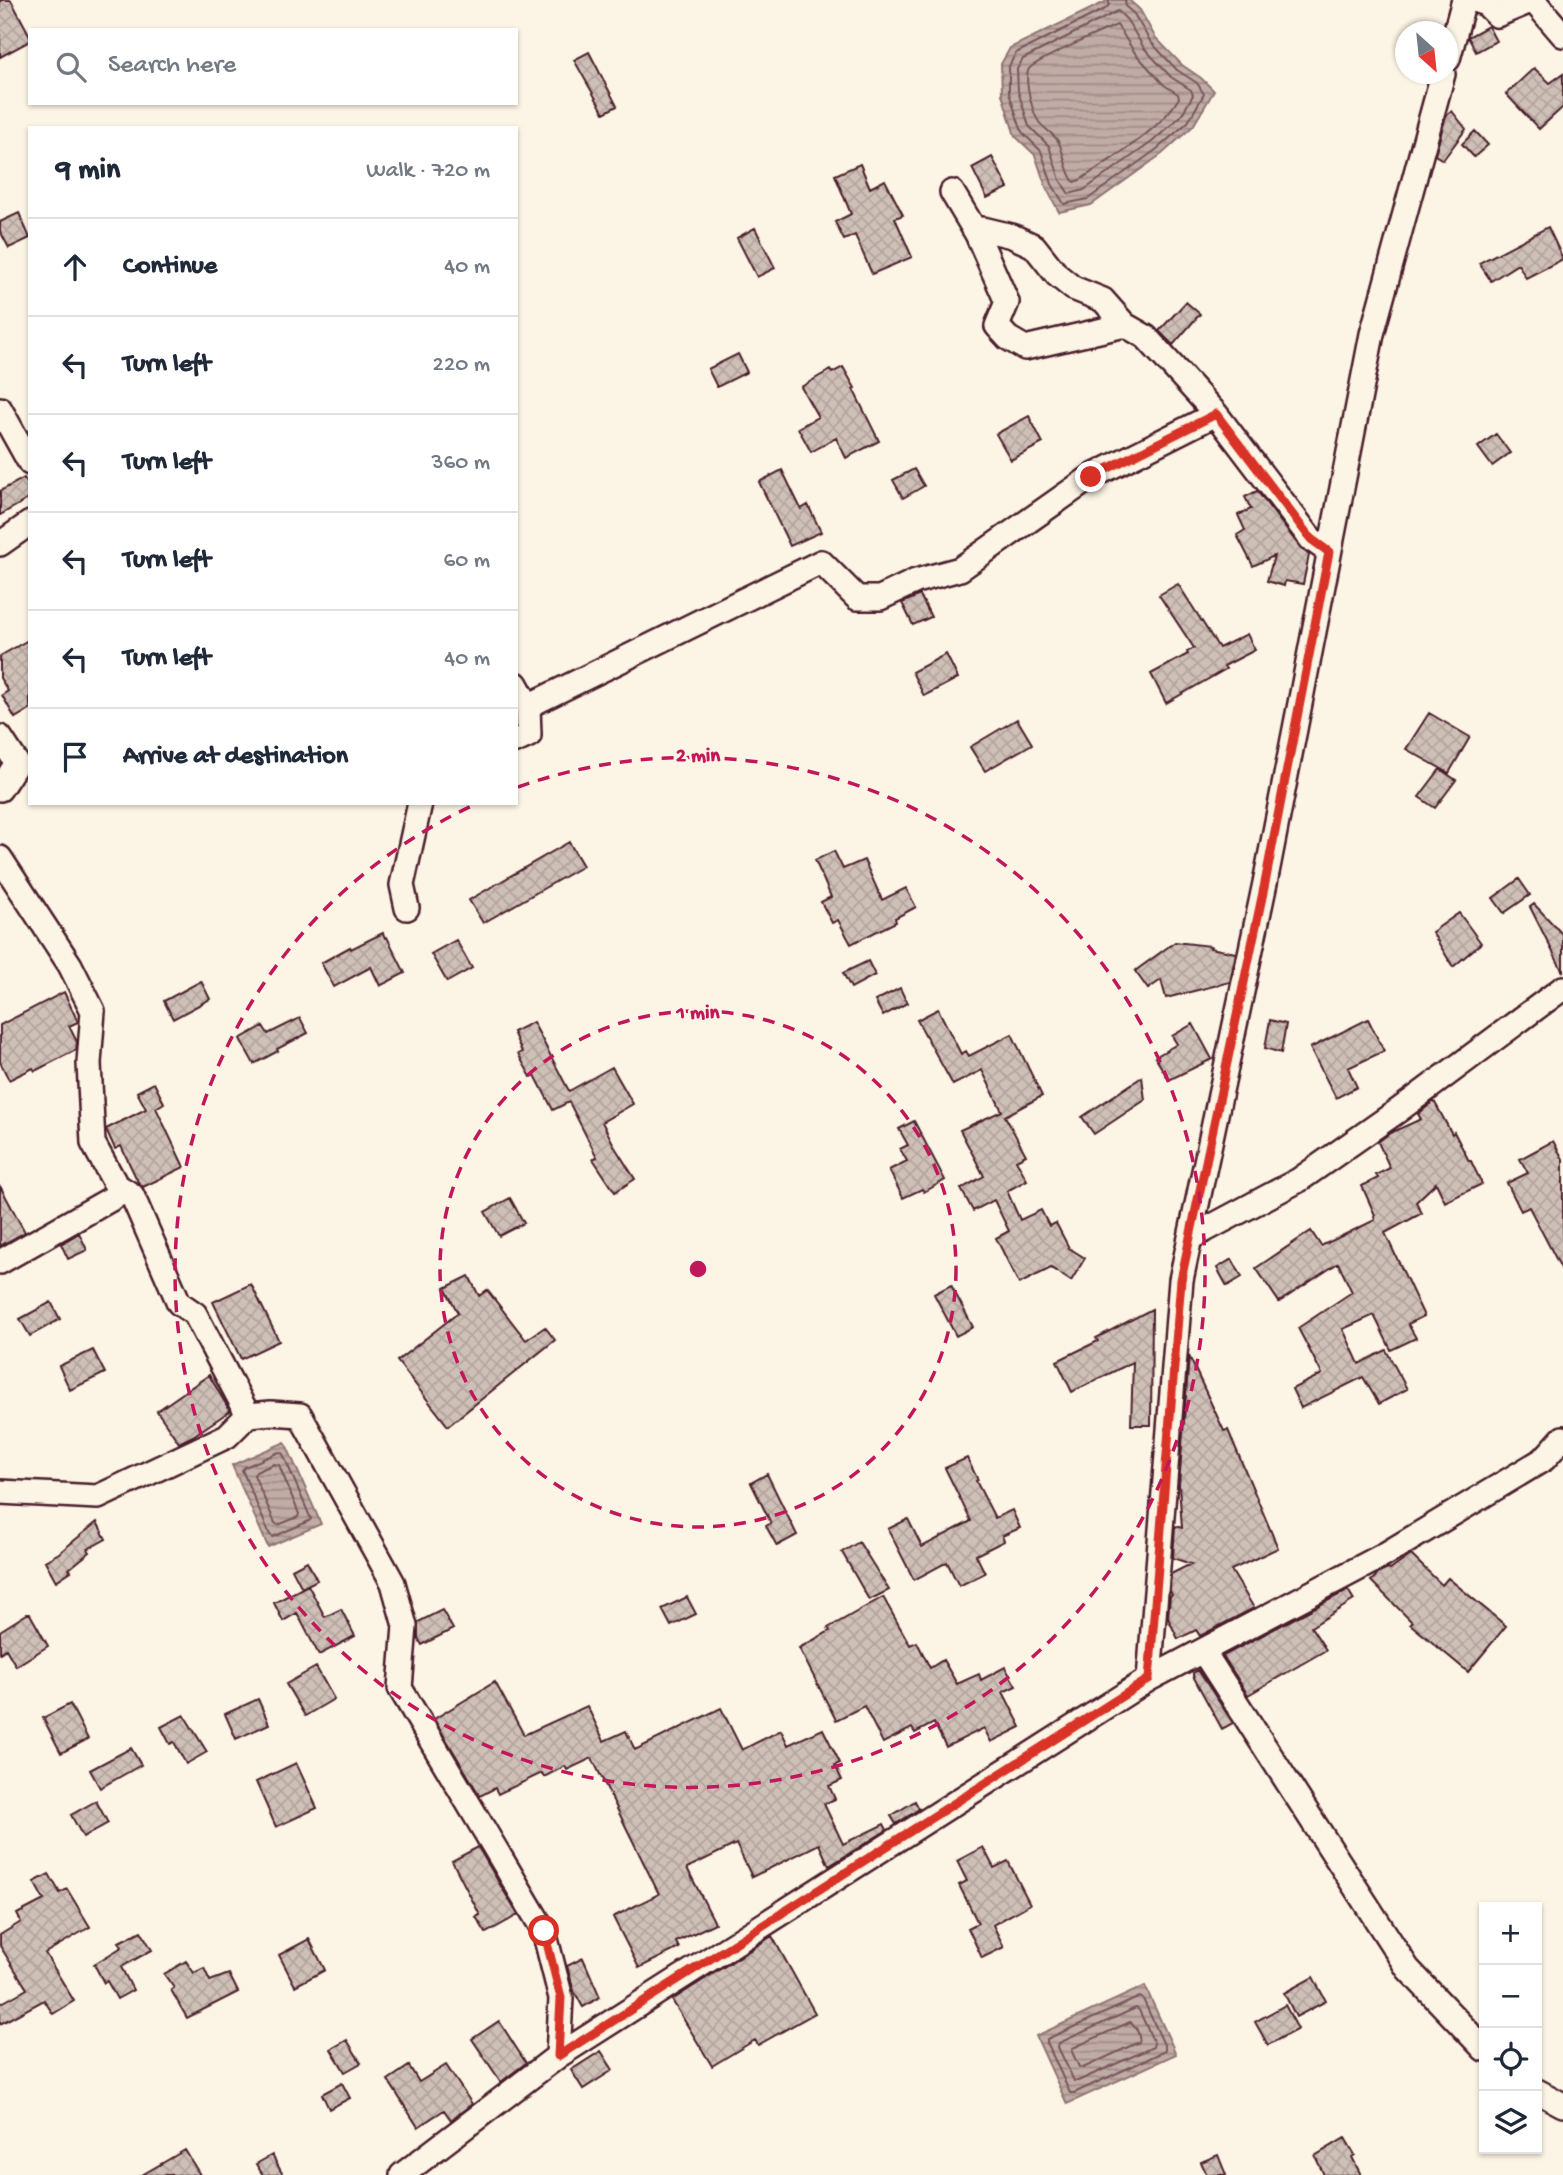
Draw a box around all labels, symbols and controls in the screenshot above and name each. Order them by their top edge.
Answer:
north arrow [1395,21,1458,84]
search box [28,28,518,105]
icon: search [52,48,90,86]
text: Search here [108,51,236,82]
text: 9 min [56,154,120,189]
text: Walk · 720 m [366,158,490,185]
icon: ahead [56,248,94,286]
text: Continue [123,252,217,283]
text: 40 m [444,254,490,281]
icon: left [56,346,94,384]
text: Turn left [123,350,211,381]
text: 220 m [433,352,490,379]
icon: left [56,444,94,482]
text: Turn left [123,448,211,479]
text: 360 m [432,450,490,477]
route end [1075,461,1106,492]
icon: left [56,542,94,580]
text: Turn left [123,546,211,577]
text: 60 m [444,548,490,575]
icon: left [56,640,94,678]
text: Turn left [123,644,211,675]
text: 40 m [444,646,490,673]
icon: arrive [56,738,94,776]
text: Arrive at destination [123,742,348,773]
text: 2 min [676,745,721,770]
text: 1 min [676,1002,720,1027]
centre of rings [686,1257,710,1281]
map controls [1479,1902,1542,2154]
button: + [1479,1902,1542,1965]
route start [528,1915,559,1946]
button: − [1479,1965,1542,2028]
button: locate [1479,2028,1542,2091]
button: layers [1479,2091,1542,2154]

